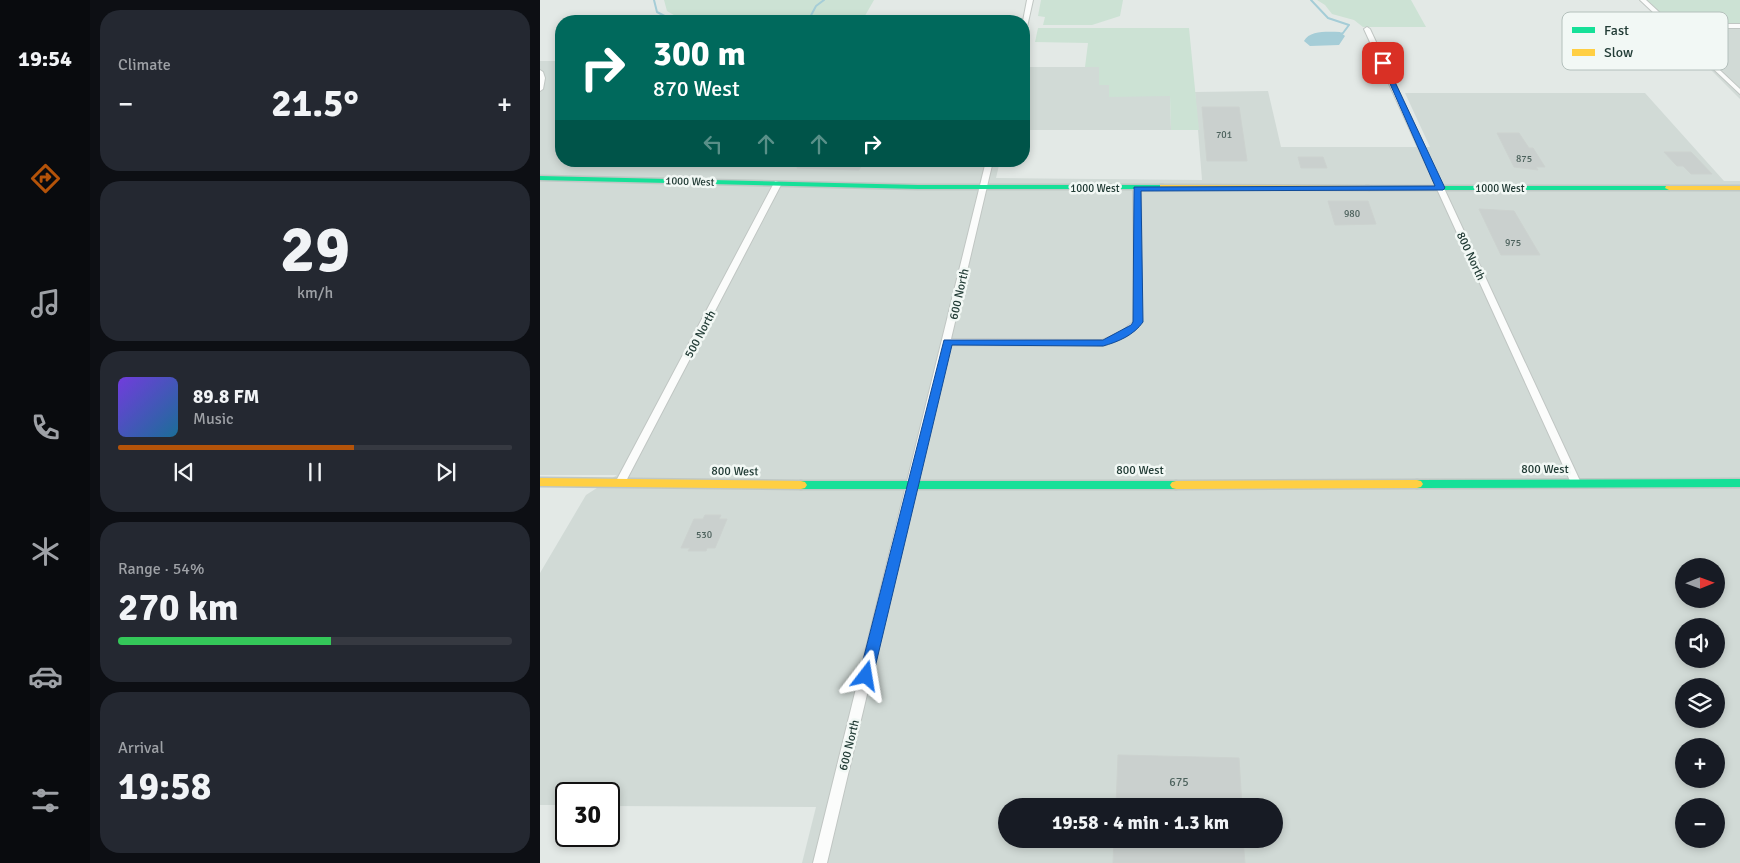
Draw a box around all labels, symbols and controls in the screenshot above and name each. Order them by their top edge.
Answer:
legend [1562,12,1728,70]
text: Fast [1604,22,1629,39]
text: 300 m [653,32,746,75]
icon: right [570,35,635,100]
pin [1362,42,1404,84]
text: Slow [1604,44,1633,61]
text: 19:54 [18,45,72,72]
icon: arrive [1369,49,1397,77]
text: Climate [118,55,171,75]
text: 870 West [653,75,740,102]
text: 21.5° [271,80,359,127]
text: − [118,87,133,121]
text: + [497,87,512,121]
house number: 701 [1216,129,1232,141]
icon: left [699,130,727,158]
icon: ahead [752,130,780,158]
icon: ahead [805,130,833,158]
icon: right [858,130,886,158]
house number: 875 [1516,153,1532,165]
icon: directions [28,161,63,196]
street label: 1000 West [665,174,715,189]
street label: 1000 West [1070,182,1120,195]
street label: 1000 West [1475,182,1525,195]
house number: 980 [1344,208,1360,220]
text: 29 [280,210,350,290]
street label: 800 North [1453,230,1488,283]
house number: 975 [1505,237,1521,249]
street label: 600 North [946,267,973,321]
text: km/h [297,283,333,303]
icon: music [28,286,63,321]
street label: 500 North [682,308,719,361]
text: 89.8 FM [193,385,259,409]
text: Music [193,409,234,429]
icon: phone [28,410,63,445]
icon: previous [170,458,198,486]
icon: pause [301,458,329,486]
icon: next [432,458,460,486]
street label: 800 West [1521,462,1569,477]
street label: 800 West [1116,463,1164,478]
street label: 800 West [711,464,759,479]
house number: 530 [696,529,712,541]
icon: climate [28,534,63,569]
north arrow [1675,558,1725,608]
map controls [1675,558,1725,848]
text: Range · 54% [118,559,204,579]
text: 270 km [118,584,239,631]
button: sound [1675,618,1725,668]
position arrow [839,649,891,701]
icon: car [28,659,63,694]
button: layers [1675,678,1725,728]
street label: 600 North [836,718,863,772]
text: Arrival [118,738,164,758]
button: + [1675,738,1725,788]
text: 19:58 [118,763,211,810]
house number: 675 [1169,775,1189,790]
speed limit sign: 30 [555,782,620,847]
icon: filters [28,783,63,818]
button: − [1675,798,1725,848]
text: 19:58 · 4 min · 1.3 km [1052,811,1229,835]

